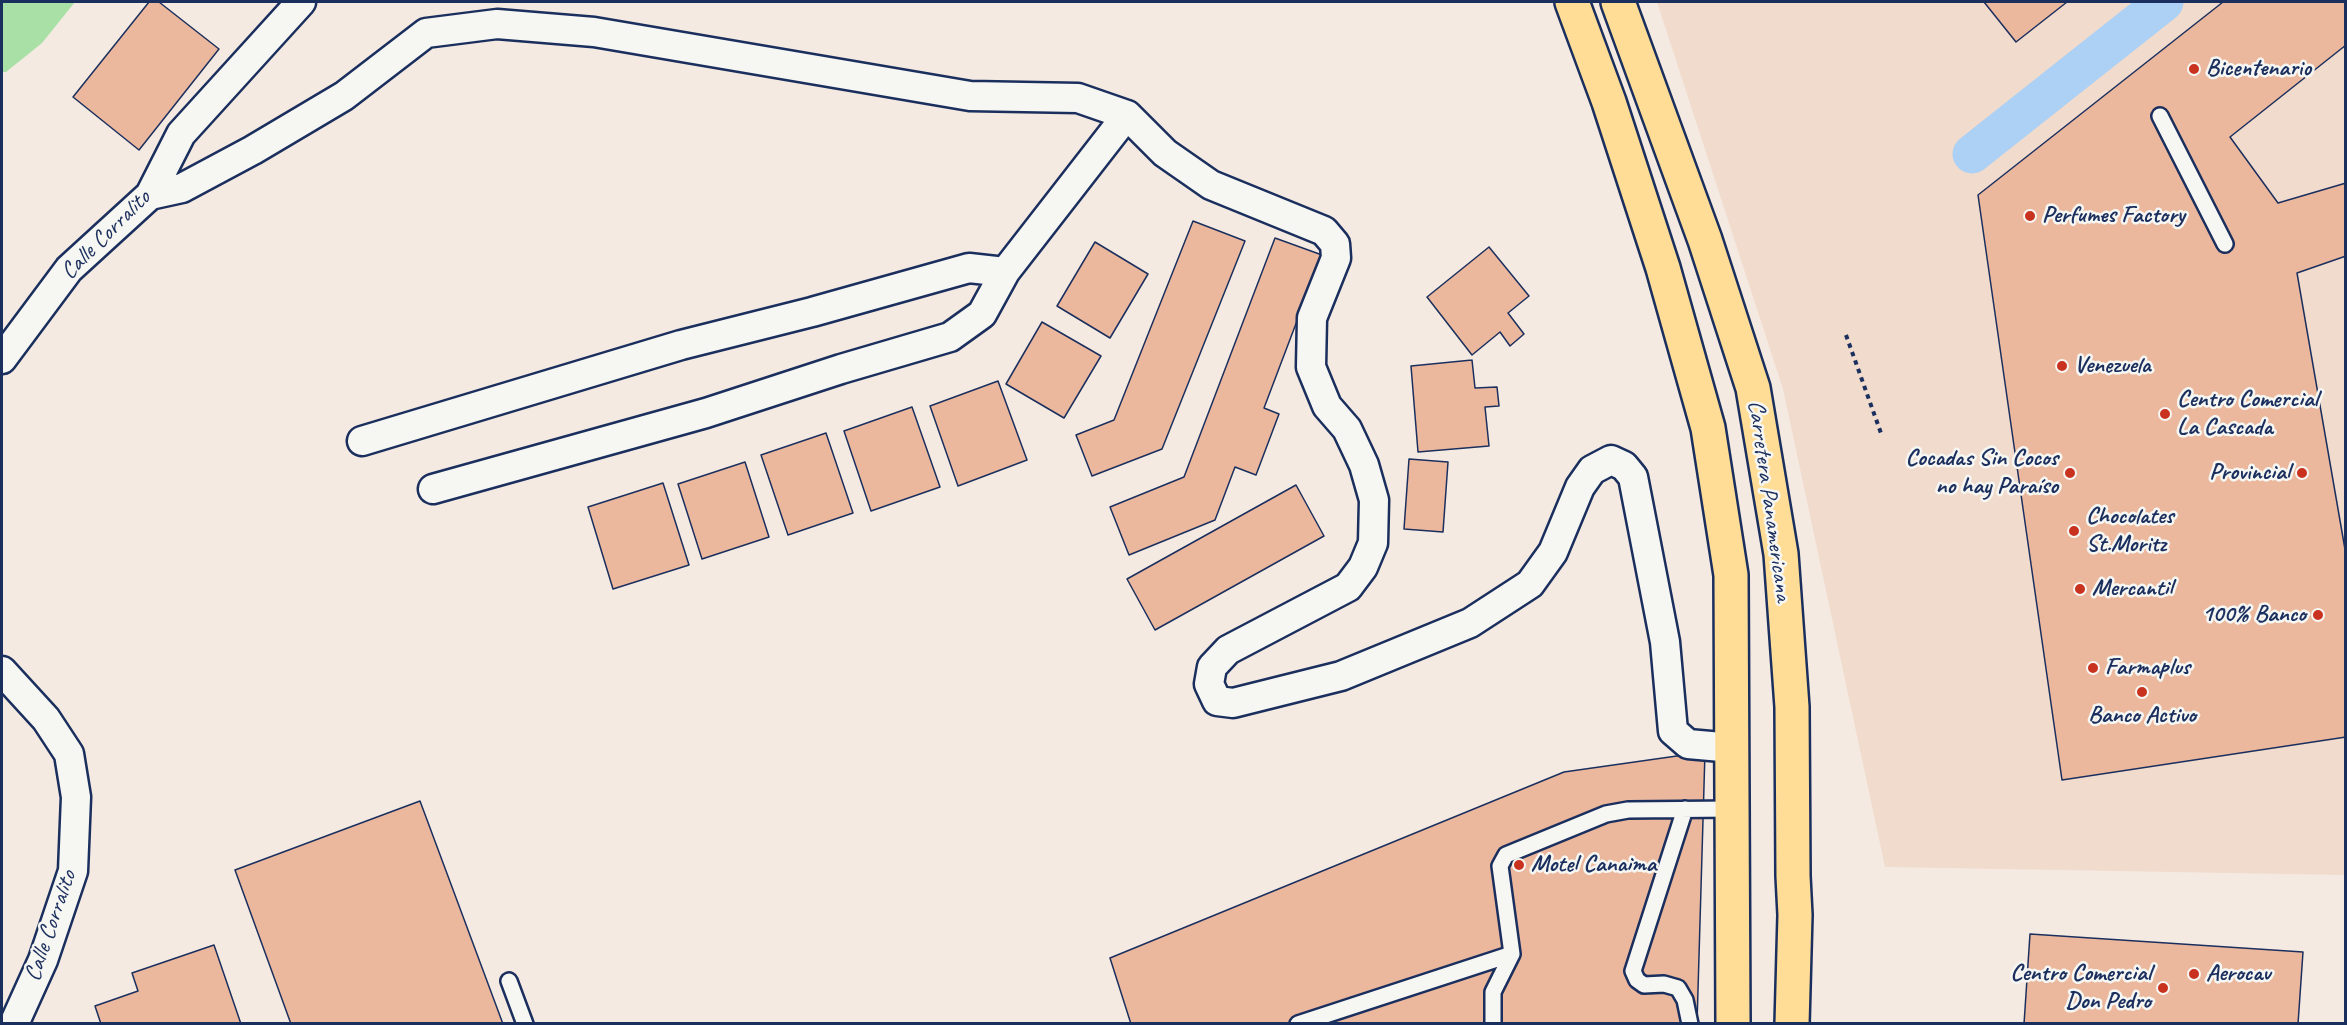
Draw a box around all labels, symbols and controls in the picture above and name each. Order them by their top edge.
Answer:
place label: Bicentenario [2206,55,2311,83]
marker: Bicentenario [2187,62,2201,76]
street label: Calle Corralito [55,184,157,286]
place label: Perfumes Factory [2042,202,2185,230]
marker: Perfumes Factory [2023,209,2037,223]
place label: Venezuela [2074,352,2151,380]
marker: Venezuela [2055,359,2069,373]
place label: Centro Comercial La Cascada [2177,386,2318,442]
street label: Carretera Panamericana [1741,399,1797,603]
marker: Centro Comercial La Cascada [2158,407,2172,421]
place label: Cocadas Sin Cocos no hay Paraíso [1906,445,2058,501]
place label: Provincial [2209,459,2290,487]
marker: Cocadas Sin Cocos no hay Paraíso [2063,466,2077,480]
marker: Provincial [2295,466,2309,480]
place label: Chocolates St.Moritz [2086,503,2174,559]
marker: Chocolates St.Moritz [2067,524,2081,538]
place label: Mercantil [2092,575,2173,603]
marker: Mercantil [2073,582,2087,596]
place label: 100% Banco [2202,601,2306,629]
marker: 100% Banco [2311,608,2325,622]
place label: Farmaplus [2105,654,2190,682]
marker: Farmaplus [2086,661,2100,675]
marker: Banco Activo [2135,685,2149,699]
place label: Banco Activo [2088,702,2196,730]
place label: Motel Canaima [1531,851,1656,879]
marker: Motel Canaima [1512,858,1526,872]
street label: Calle Corralito [19,867,83,985]
place label: Centro Comercial Don Pedro [2010,960,2151,1016]
place label: Aerocav [2206,960,2270,988]
marker: Aerocav [2187,967,2201,981]
marker: Centro Comercial Don Pedro [2156,981,2170,995]

